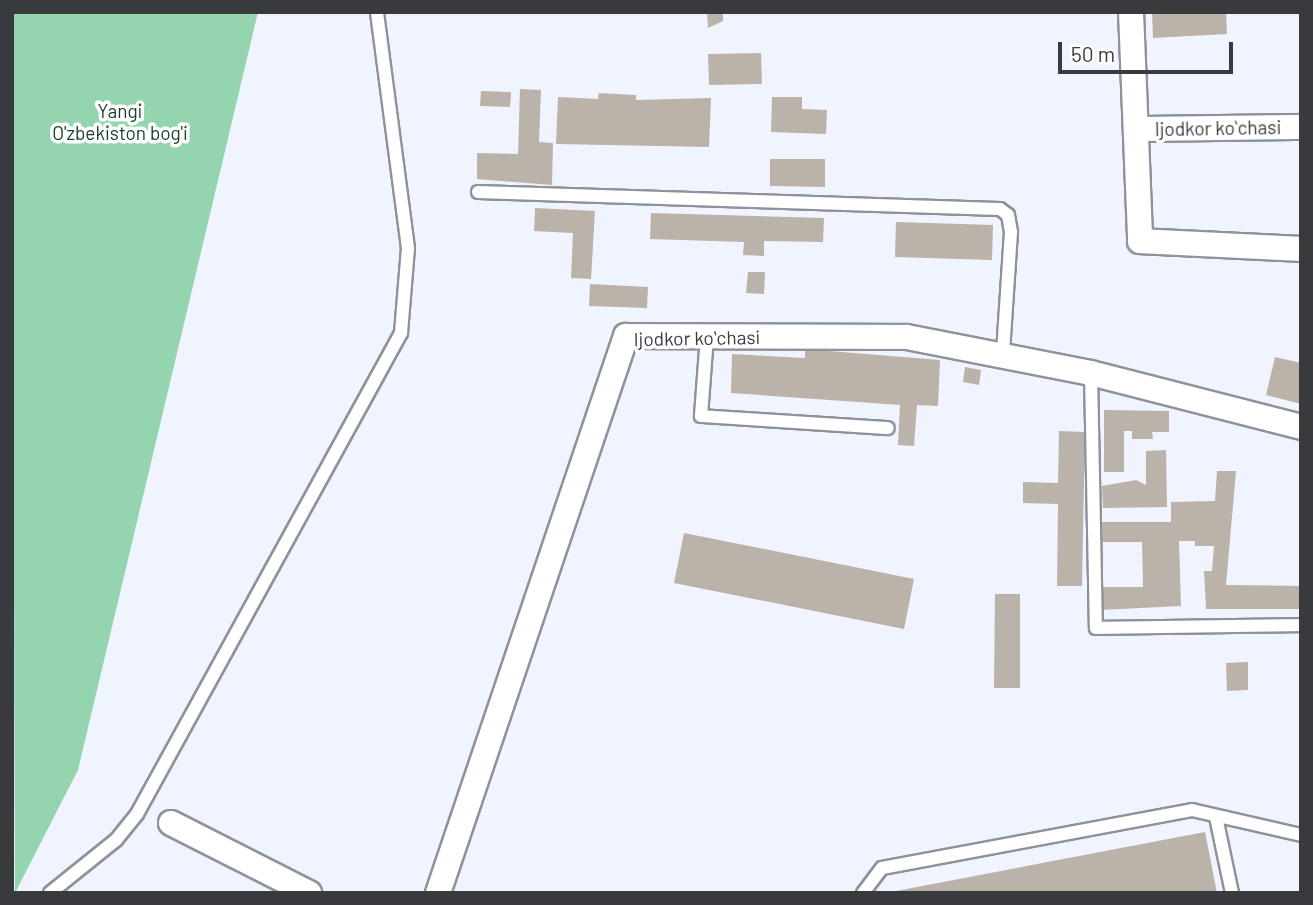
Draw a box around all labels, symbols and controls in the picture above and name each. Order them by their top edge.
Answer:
scale bar [1061,28,1236,72]
text: 50 m [1071,41,1115,66]
park label: Yangi O'zbekiston bog'i [52,100,188,144]
street label: Ijodkor koʻchasi [1155,115,1281,141]
street label: Ijodkor koʻchasi [634,325,760,351]

